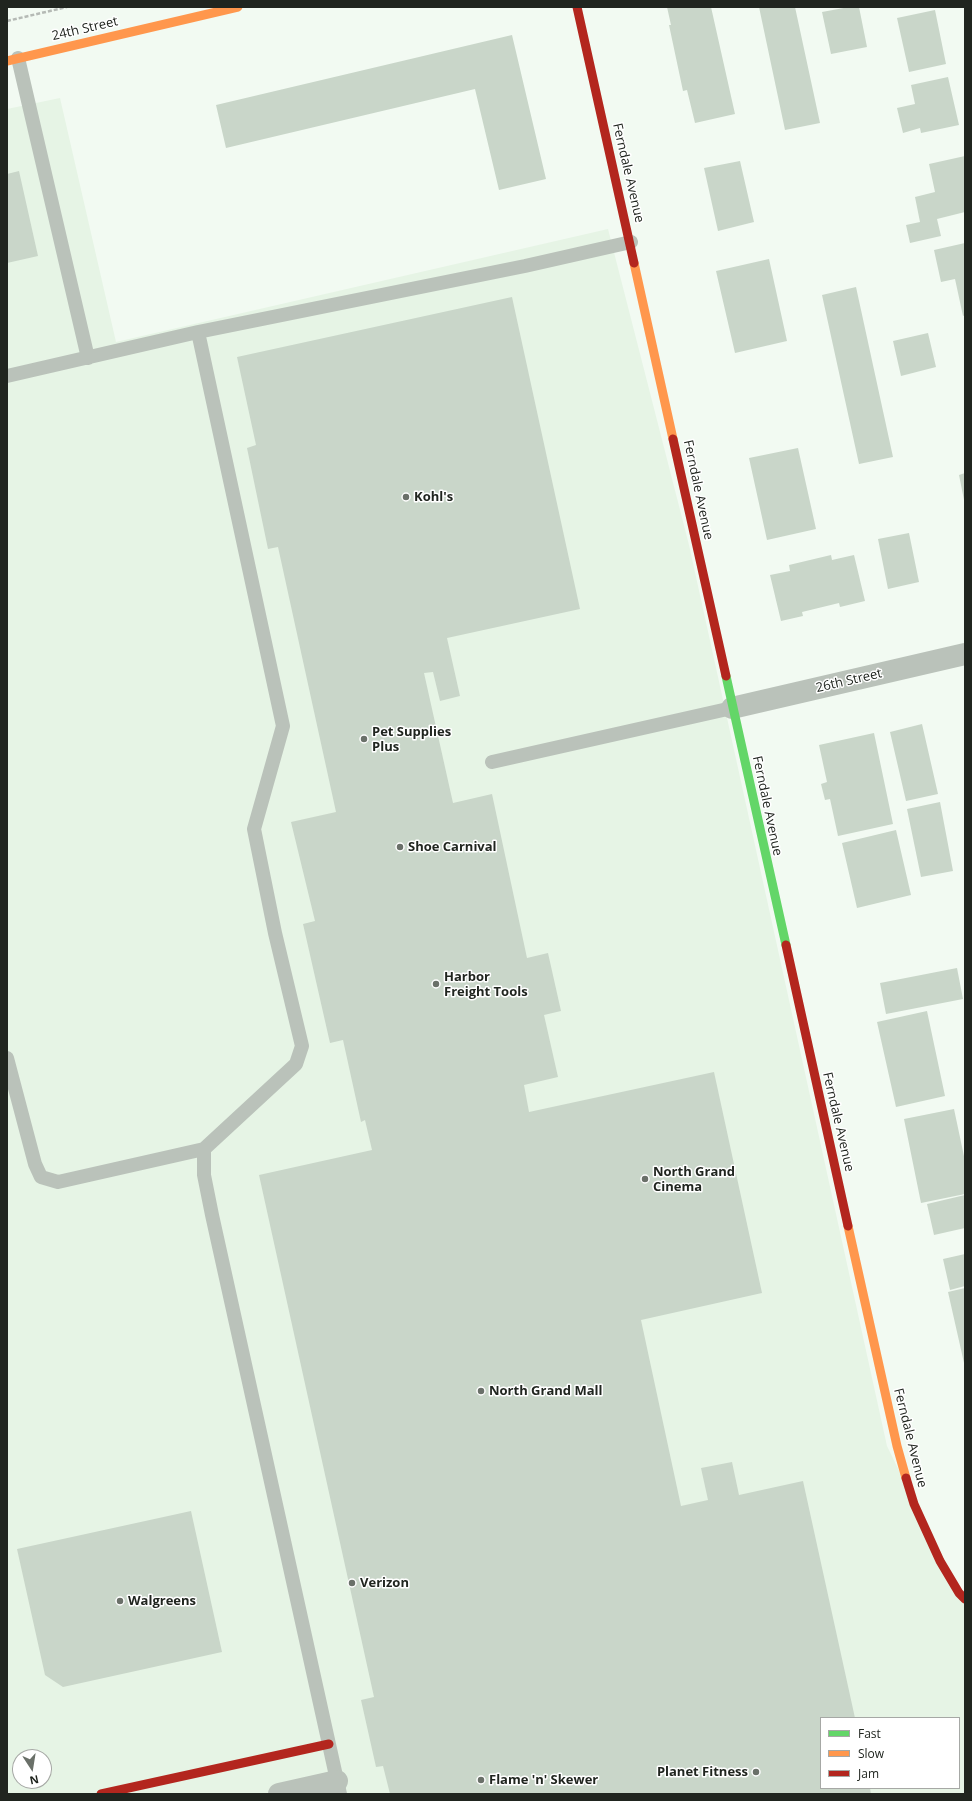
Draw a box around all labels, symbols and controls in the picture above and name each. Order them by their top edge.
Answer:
street label: 24th Street [51,14,119,44]
street label: Ferndale Avenue [609,122,647,224]
street label: Ferndale Avenue [680,439,716,541]
place label: Kohl's [414,489,453,505]
marker: Kohl's [401,492,411,502]
street label: 26th Street [815,666,883,696]
place label: Pet Supplies Plus [372,724,451,755]
marker: Pet Supplies Plus [359,734,369,744]
street label: Ferndale Avenue [749,755,785,857]
place label: Shoe Carnival [408,839,497,855]
marker: Shoe Carnival [395,842,405,852]
place label: Harbor Freight Tools [444,969,528,1000]
marker: Harbor Freight Tools [431,979,441,989]
street label: Ferndale Avenue [819,1071,857,1173]
place label: North Grand Cinema [653,1164,735,1195]
marker: North Grand Cinema [640,1174,650,1184]
place label: North Grand Mall [489,1383,602,1399]
marker: North Grand Mall [476,1386,486,1396]
street label: Ferndale Avenue [890,1387,930,1489]
place label: Verizon [360,1575,409,1591]
marker: Verizon [347,1578,357,1588]
place label: Walgreens [128,1593,196,1609]
marker: Walgreens [115,1596,125,1606]
legend [820,1717,960,1789]
text: Fast [858,1725,881,1742]
text: Slow [858,1745,884,1762]
north arrow [12,1749,52,1789]
place label: Planet Fitness [657,1764,748,1780]
text: Jam [858,1765,879,1782]
marker: Planet Fitness [751,1767,761,1777]
text: N [28,1772,40,1789]
place label: Flame 'n' Skewer [489,1772,598,1788]
marker: Flame 'n' Skewer [476,1775,486,1785]

